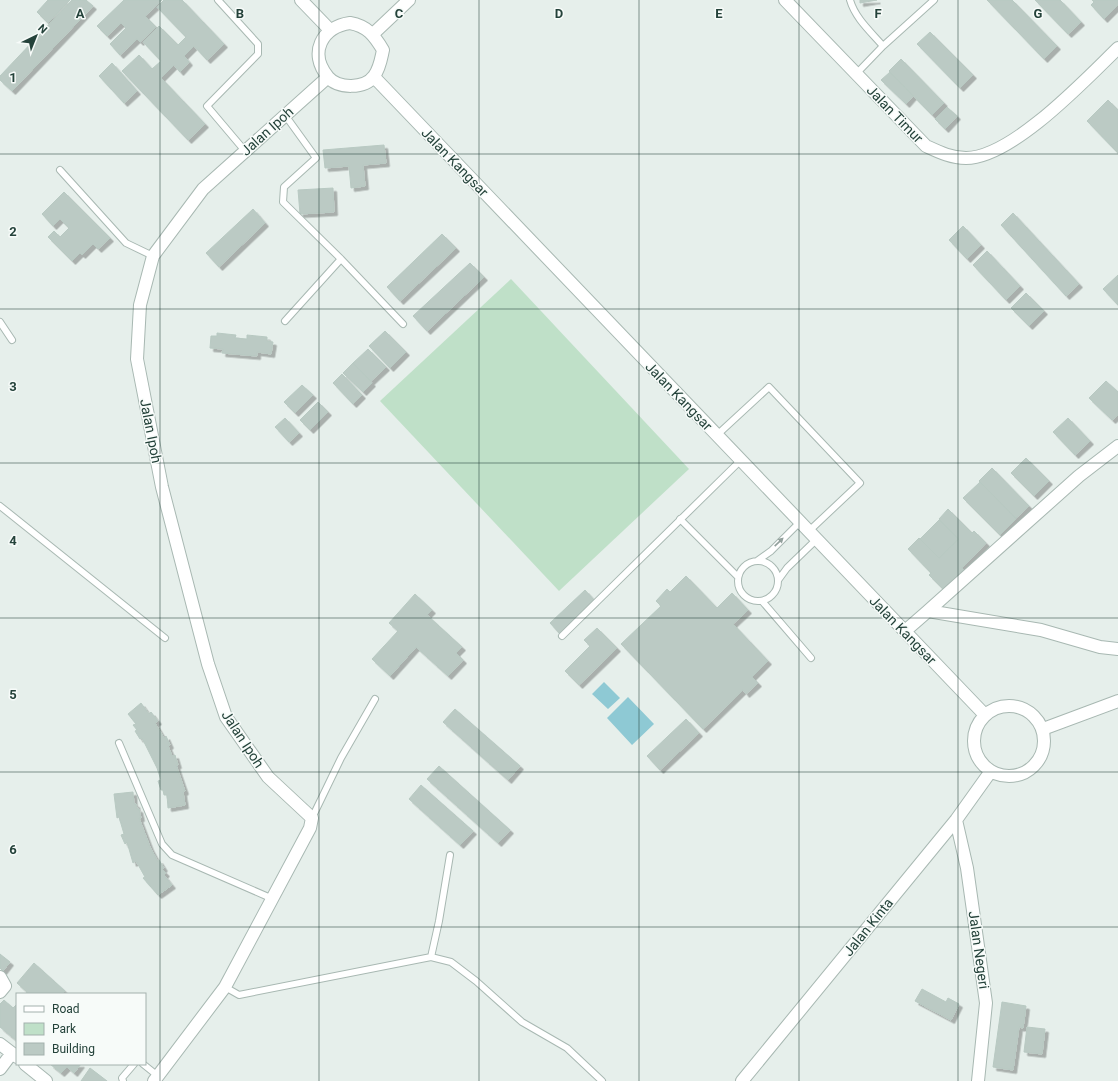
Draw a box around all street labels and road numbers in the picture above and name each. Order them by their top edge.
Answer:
street label: Jalan Timur [864,82,927,146]
street label: Jalan Ipoh [238,103,296,159]
street label: Jalan Kangsar [418,124,492,200]
street label: Jalan Kangsar [642,358,716,434]
street label: Jalan Ipoh [137,398,165,464]
street label: Jalan Kangsar [866,592,940,668]
street label: Jalan Ipoh [219,707,267,771]
street label: Jalan Kinta [840,895,896,959]
street label: Jalan Negeri [966,910,992,990]

